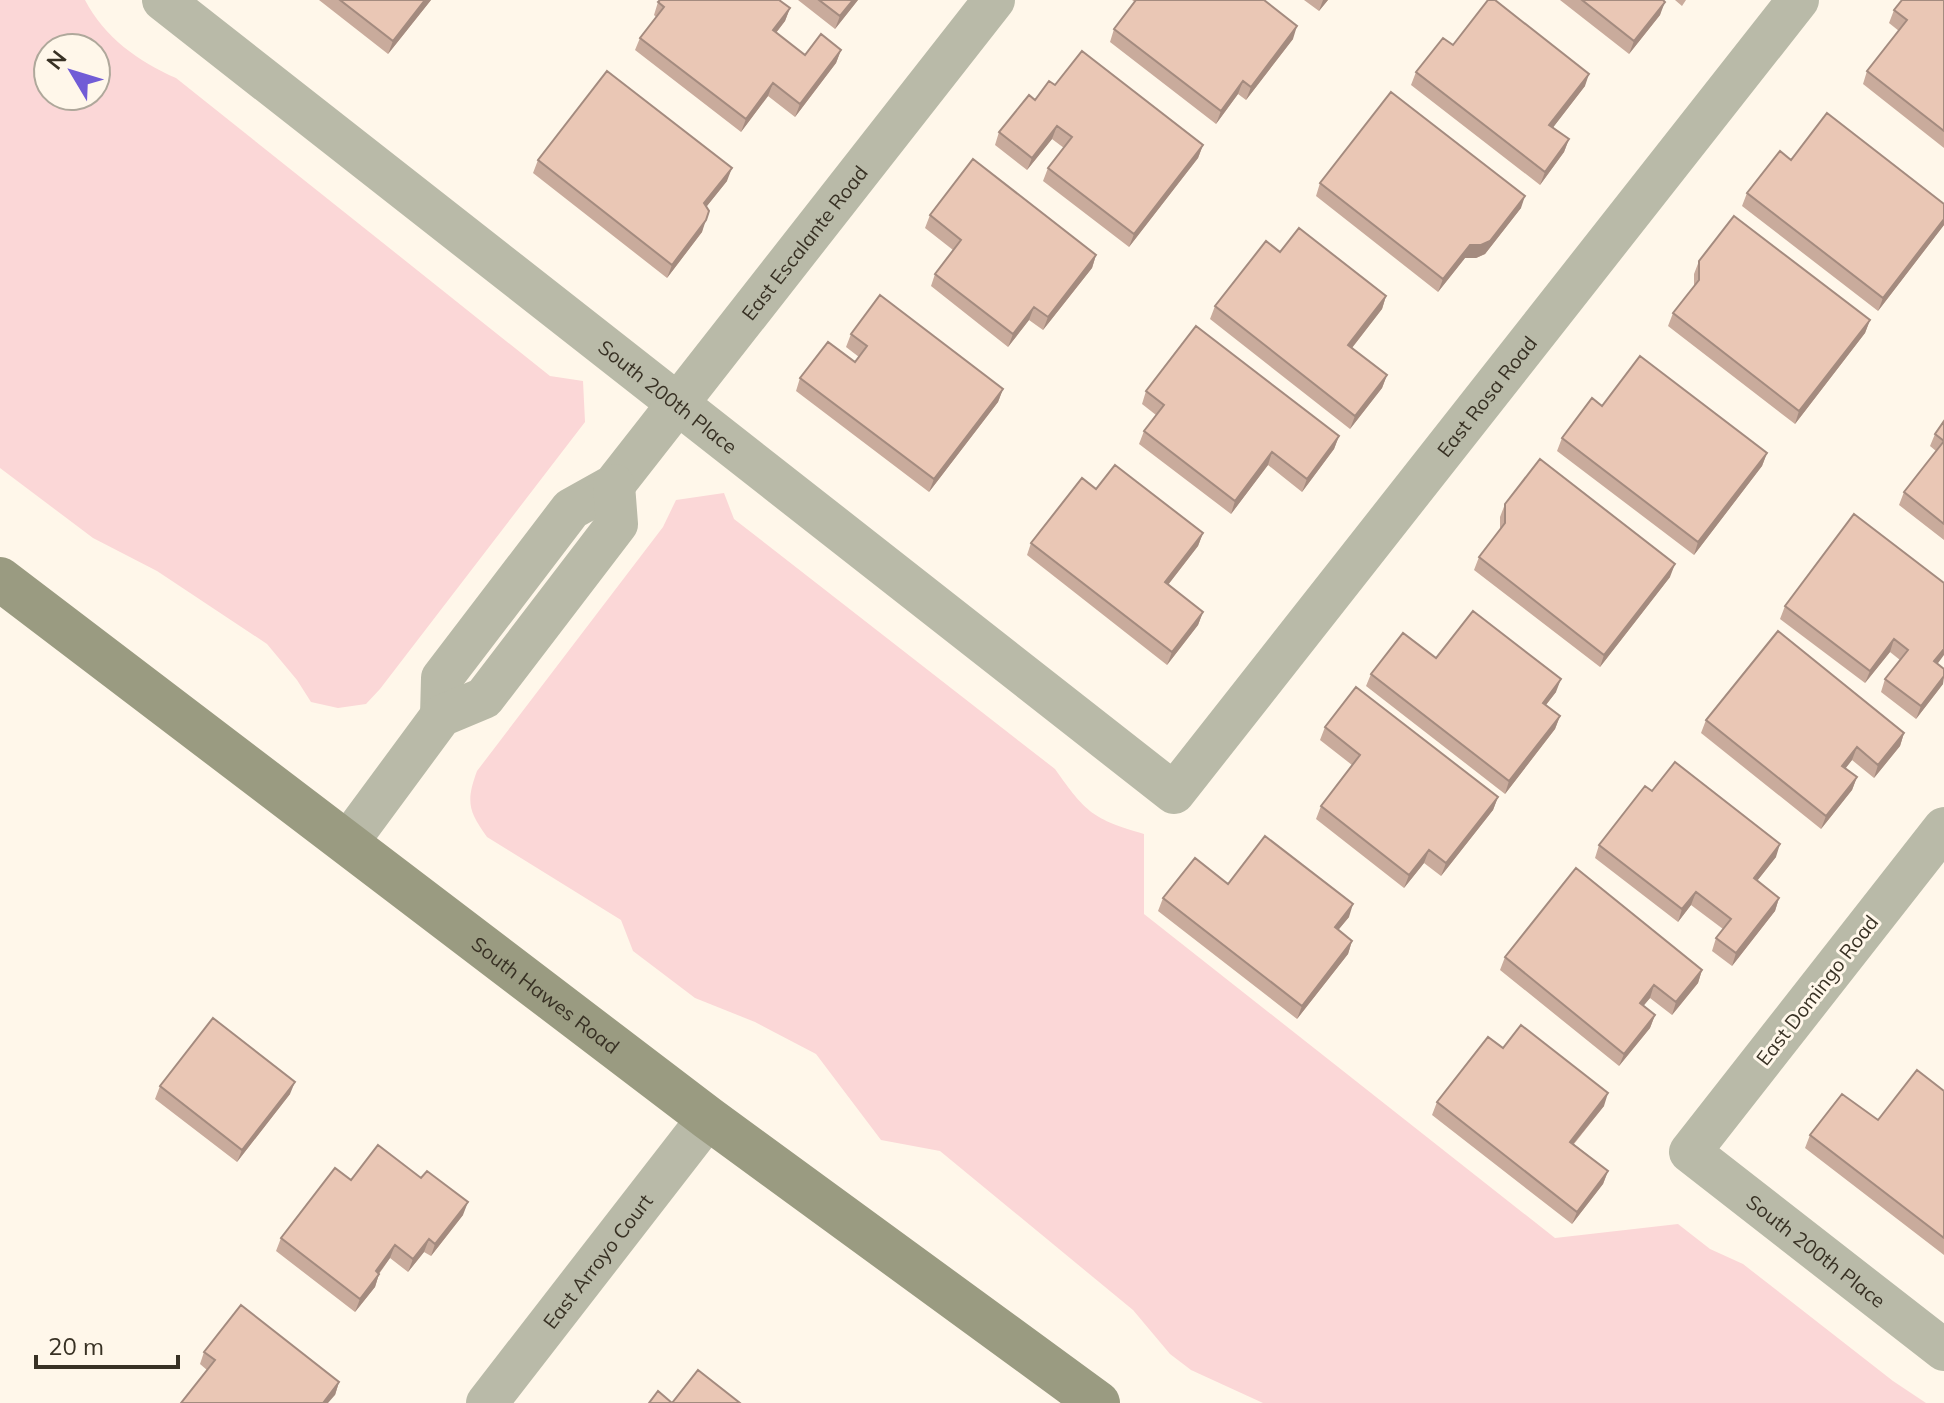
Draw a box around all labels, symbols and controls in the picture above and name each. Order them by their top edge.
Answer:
north arrow [32,32,112,112]
text: N [40,45,72,75]
street label: East Escalante Road [736,160,872,325]
street label: East Rosa Road [1431,331,1542,462]
street label: South 200th Place [594,334,743,458]
street label: East Domingo Road [1751,910,1883,1070]
street label: South Hawes Road [467,930,625,1059]
street label: East Arroyo Court [537,1188,657,1333]
street label: South 200th Place [1742,1189,1891,1313]
scale bar [36,1319,178,1369]
text: 20 m [48,1331,104,1361]

